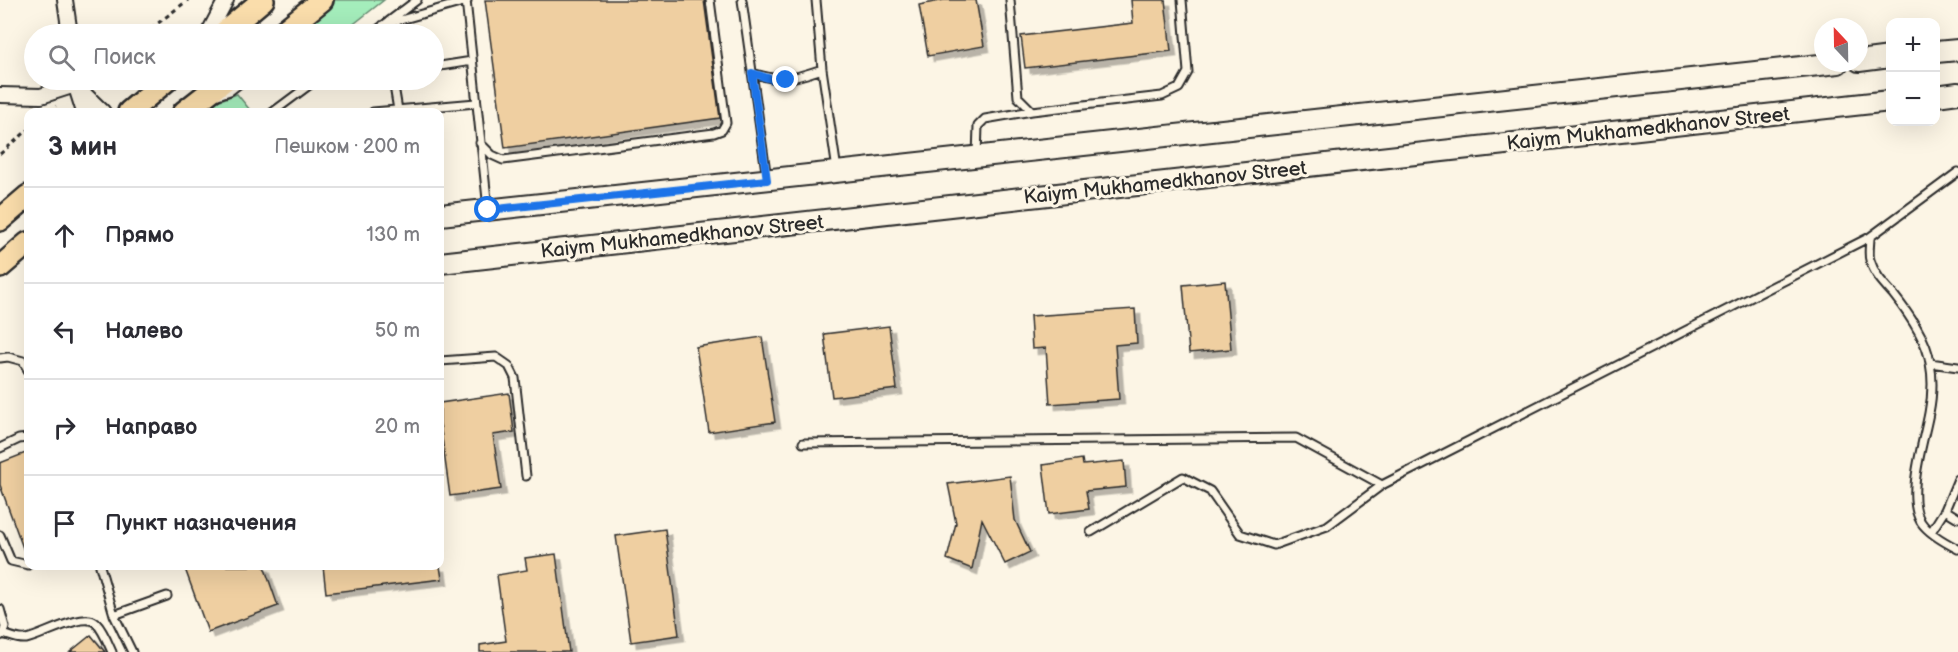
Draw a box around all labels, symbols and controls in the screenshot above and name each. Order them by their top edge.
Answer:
north arrow [1814,18,1868,72]
map controls [1886,18,1940,126]
button: + [1886,18,1940,72]
search box [24,24,444,90]
icon: search [45,41,78,74]
text: Поиск [93,44,156,71]
route end [772,66,798,92]
button: − [1886,72,1940,126]
street label: Kaiym Mukhamedkhanov Street [1505,102,1791,156]
text: 3 мин [48,132,117,163]
text: Пешком · 200 m [274,135,420,159]
street label: Kaiym Mukhamedkhanov Street [1022,156,1308,210]
route start [474,196,500,222]
street label: Kaiym Mukhamedkhanov Street [539,210,825,264]
icon: ahead [48,219,81,252]
text: Прямо [105,222,174,249]
text: 130 m [366,223,420,247]
icon: left [48,315,81,348]
text: Налево [105,318,183,345]
text: 50 m [375,319,420,343]
icon: right [48,411,81,444]
text: Направо [105,414,197,441]
text: 20 m [375,415,420,439]
icon: arrive [48,507,81,540]
text: Пункт назначения [105,510,297,537]

